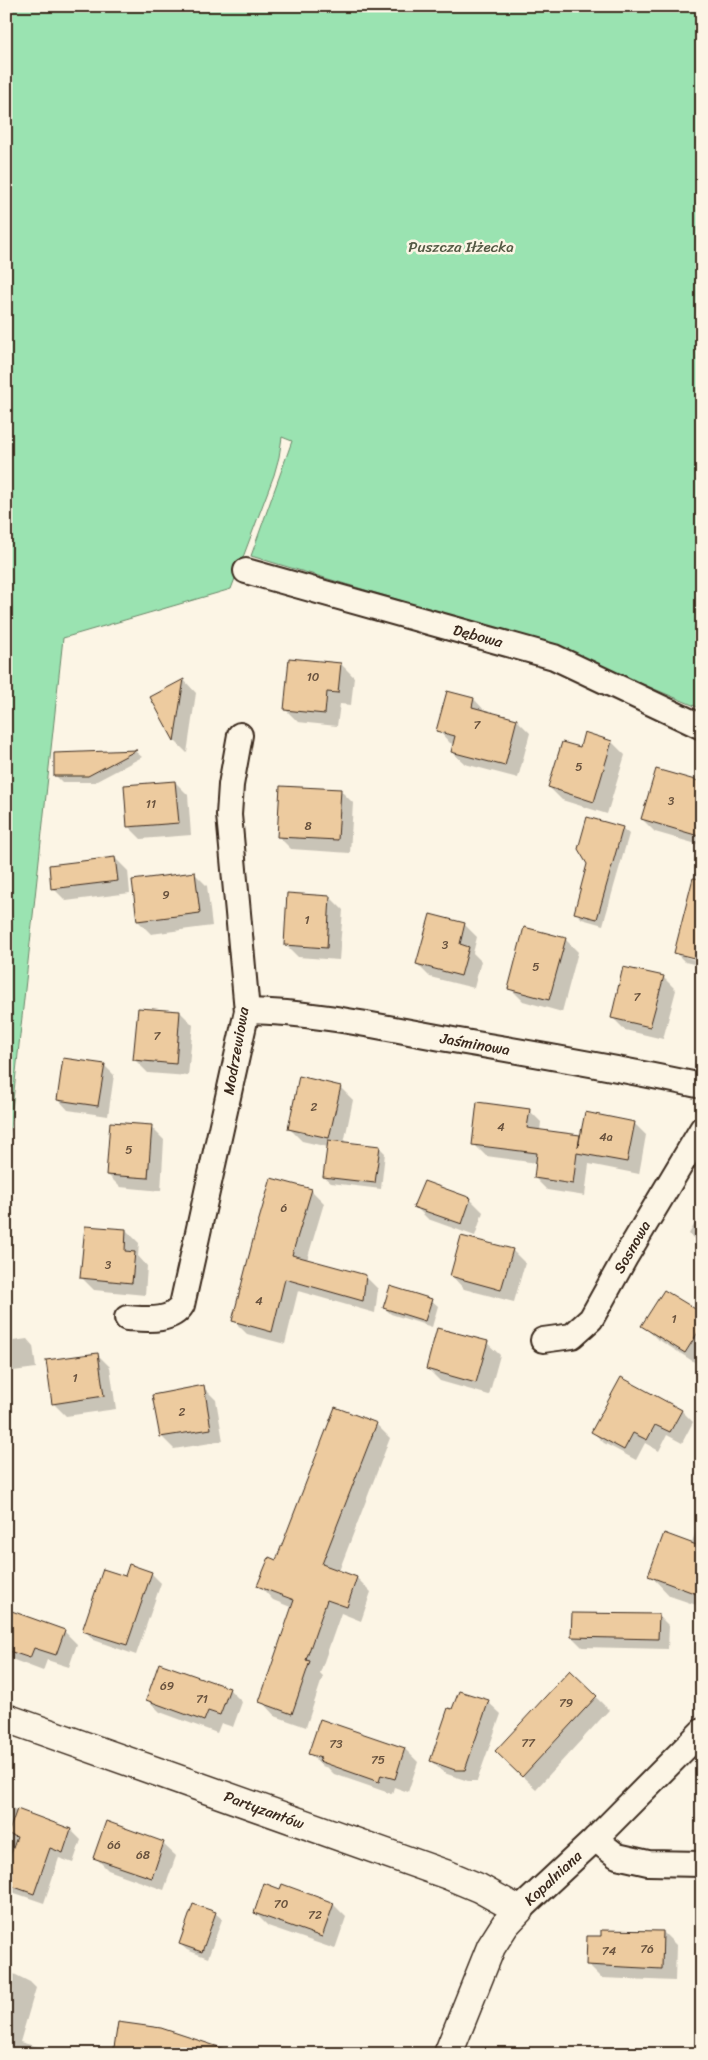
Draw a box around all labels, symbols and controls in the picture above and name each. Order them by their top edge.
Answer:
park label: Puszcza Iłżecka [408,234,514,260]
street label: Dębowa [450,617,506,655]
house number: 10 [307,666,320,688]
house number: 7 [474,714,482,736]
house number: 5 [575,756,583,778]
house number: 3 [668,790,675,812]
house number: 11 [146,793,156,815]
house number: 8 [304,815,312,837]
house number: 9 [162,884,170,906]
house number: 1 [304,909,310,931]
house number: 3 [442,934,449,956]
house number: 5 [532,956,540,978]
house number: 7 [634,986,642,1008]
street label: Modrzewiowa [215,1005,257,1097]
house number: 7 [154,1025,162,1047]
street label: Jaśminowa [437,1025,512,1063]
house number: 2 [311,1096,318,1118]
house number: 4 [497,1116,505,1138]
house number: 4a [599,1126,613,1148]
house number: 5 [125,1139,133,1161]
house number: 6 [281,1197,288,1219]
street label: Sosnowa [606,1215,658,1278]
house number: 3 [105,1254,112,1276]
house number: 4 [255,1290,263,1312]
house number: 1 [671,1308,677,1330]
house number: 1 [72,1367,78,1389]
house number: 2 [179,1401,186,1423]
house number: 69 [160,1675,174,1697]
house number: 71 [196,1688,208,1710]
house number: 79 [559,1692,573,1714]
house number: 77 [521,1732,536,1754]
house number: 73 [329,1733,343,1755]
house number: 75 [371,1749,385,1771]
street label: Partyzantów [220,1783,308,1837]
house number: 66 [107,1834,121,1856]
house number: 68 [136,1844,150,1866]
street label: Kopalniana [518,1844,588,1912]
house number: 70 [274,1893,289,1915]
house number: 72 [308,1904,322,1926]
house number: 76 [640,1938,654,1960]
house number: 74 [602,1940,617,1962]

